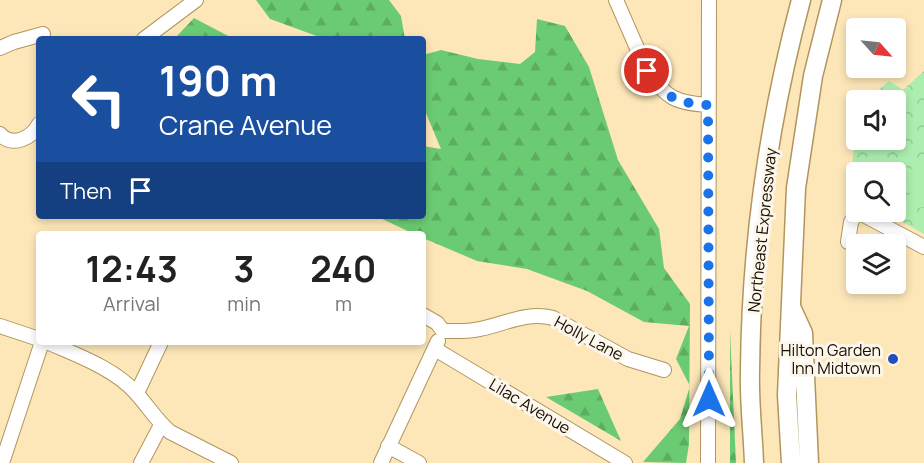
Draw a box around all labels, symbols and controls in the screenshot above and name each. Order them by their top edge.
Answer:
north arrow [846,18,906,78]
map controls [846,18,906,294]
pin [621,45,672,96]
text: 190 m [159,51,277,109]
icon: arrive [630,54,663,87]
icon: left [60,60,138,138]
button: sound [846,90,906,150]
text: Crane Avenue [159,106,332,143]
street label: Northeast Expressway [742,146,782,313]
button: search [846,162,906,222]
icon: arrive [124,174,157,207]
text: Then [60,176,112,206]
button: layers [846,234,906,294]
text: 12:43 [85,244,178,293]
text: 3 [234,244,254,293]
text: 240 [310,244,377,293]
text: Arrival [103,290,160,317]
text: min [227,290,261,317]
text: m [335,290,352,317]
street label: Holly Lane [551,311,627,365]
place label: Hilton Garden Inn Midtown [780,339,881,379]
marker: Hilton Garden Inn Midtown [886,352,900,366]
position arrow [677,367,741,431]
street label: Lilac Avenue [485,373,575,439]

